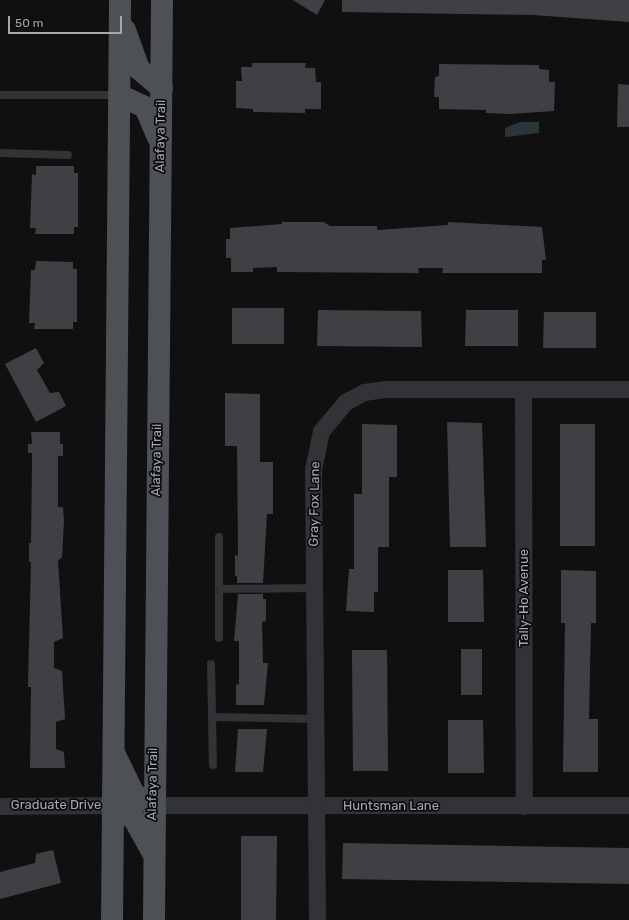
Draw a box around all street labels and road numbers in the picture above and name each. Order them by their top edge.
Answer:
street label: Alafaya Trail [153,99,169,173]
street label: Alafaya Trail [149,423,165,497]
street label: Gray Fox Lane [306,461,324,547]
street label: Tally-Ho Avenue [516,549,532,647]
street label: Alafaya Trail [145,747,161,821]
street label: Graduate Drive [11,797,101,813]
street label: Huntsman Lane [343,798,439,814]

